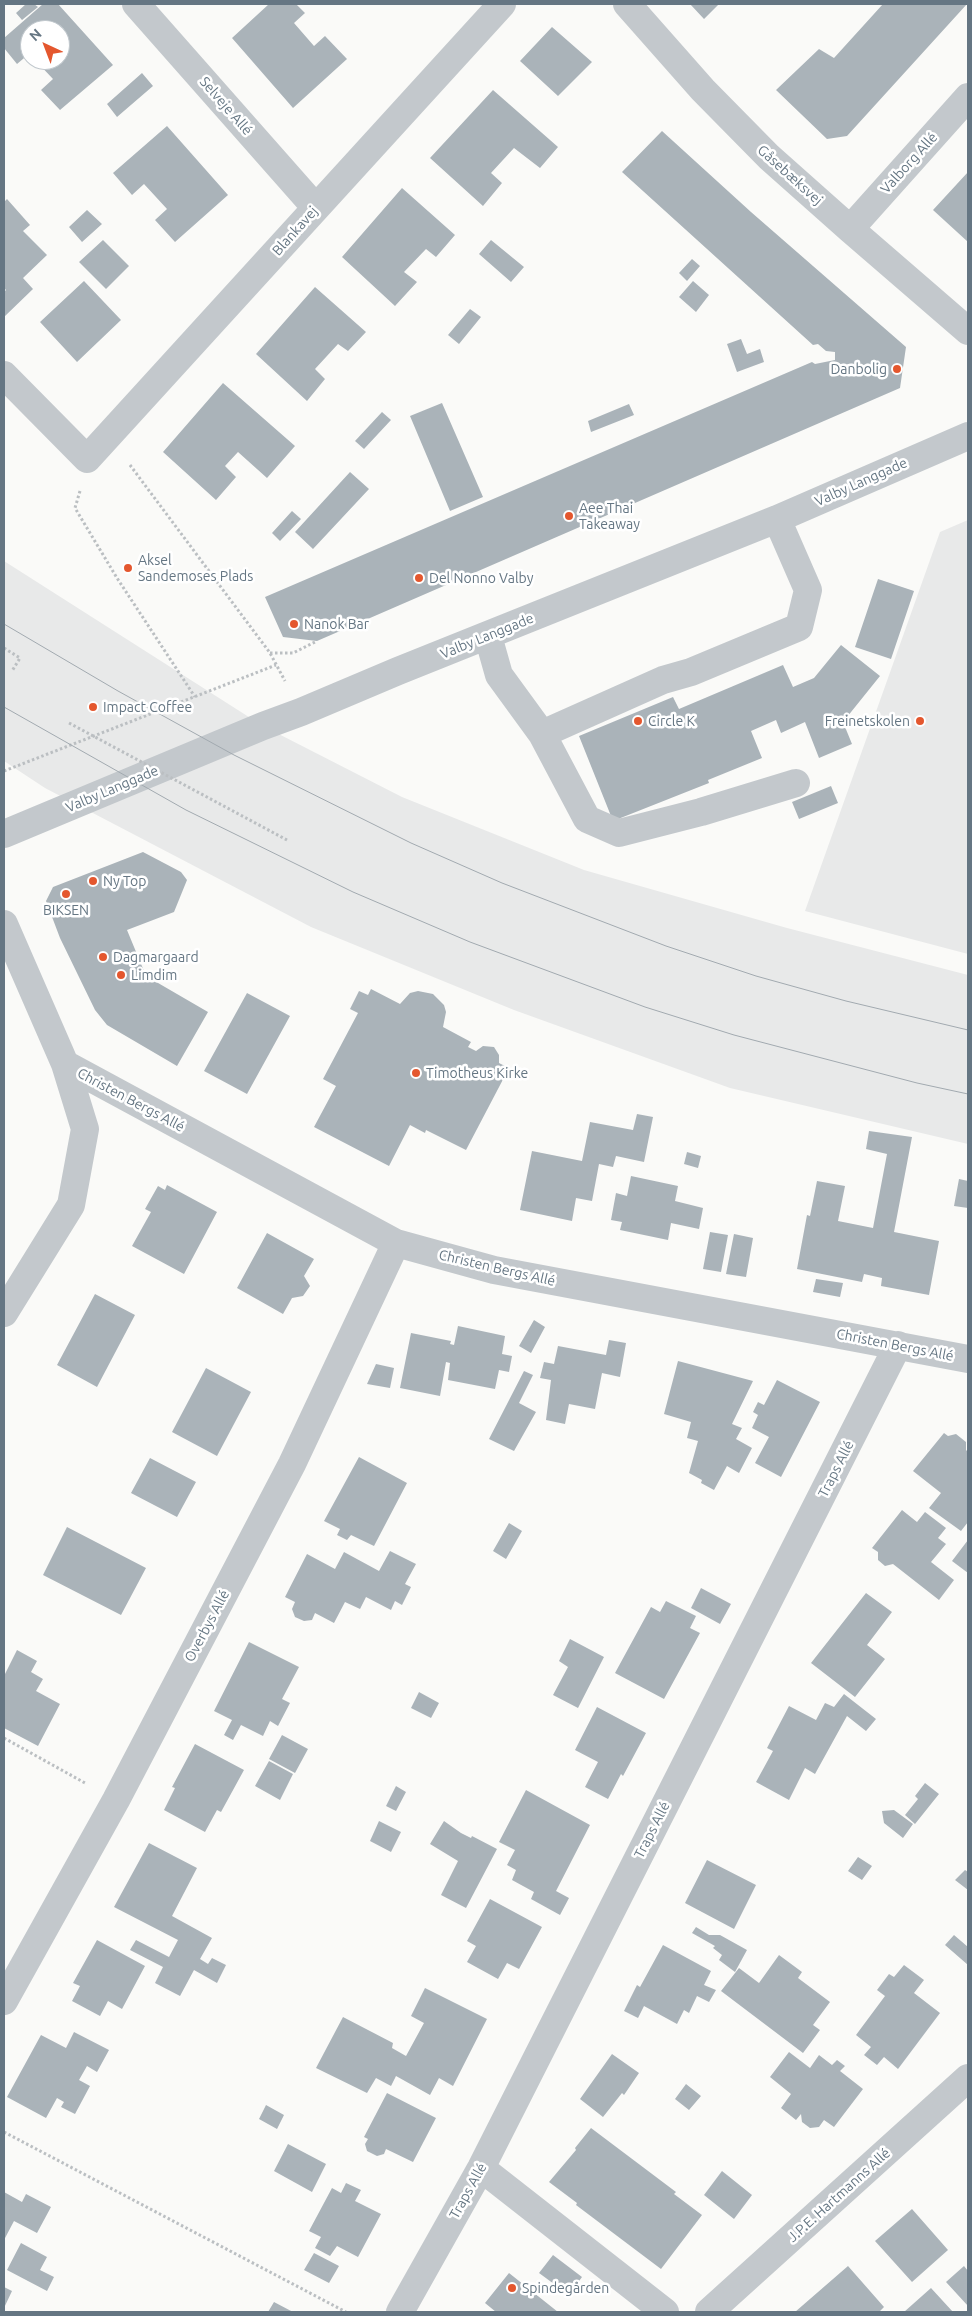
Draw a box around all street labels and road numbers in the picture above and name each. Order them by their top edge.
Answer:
street label: Selveje Allé [196,73,256,139]
street label: Valborg Allé [877,129,941,197]
street label: Gåsebæksvej [754,141,826,209]
street label: Blankavej [269,203,321,259]
street label: Valby Langgade [812,454,910,510]
street label: Valby Langgade [438,610,536,662]
street label: Valby Langgade [63,762,161,816]
street label: Christen Bergs Allé [74,1065,188,1135]
street label: Christen Bergs Allé [437,1246,557,1290]
street label: Christen Bergs Allé [835,1325,955,1365]
street label: Traps Allé [815,1438,857,1500]
street label: Overbys Allé [181,1587,233,1665]
street label: Traps Allé [631,1799,673,1861]
street label: J.P.E. Hartmanns Allé [784,2145,894,2245]
street label: Traps Allé [446,2160,490,2222]

